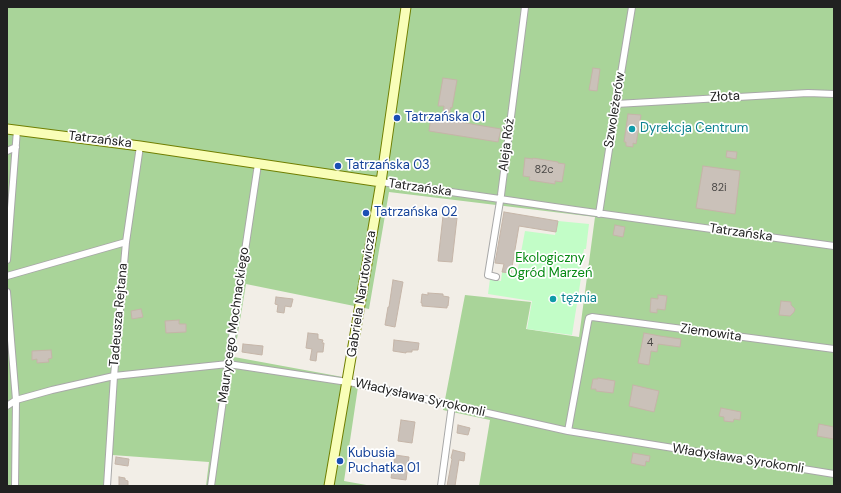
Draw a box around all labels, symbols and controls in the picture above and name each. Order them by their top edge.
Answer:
street label: Szwoleżerów [601,71,629,149]
street label: Złota [710,88,740,106]
place label: Tatrzańska 01 [405,110,485,126]
marker: Tatrzańska 01 [392,113,402,123]
street label: Aleja Róż [496,117,518,173]
place label: Dyrekcja Centrum [640,121,748,137]
marker: Dyrekcja Centrum [627,124,637,134]
street label: Tatrzańska [67,128,133,152]
place label: Tatrzańska 03 [346,158,430,174]
marker: Tatrzańska 03 [333,161,343,171]
house number: 82c [535,163,553,177]
street label: Tatrzańska [387,176,453,200]
house number: 82i [711,181,727,195]
place label: Tatrzańska 02 [374,205,457,221]
marker: Tatrzańska 02 [361,208,371,218]
street label: Tatrzańska [708,221,774,245]
street label: Gabriela Narutowicza [344,230,380,358]
street label: Maurycego Mochnackiego [215,246,253,404]
park label: Ekologiczny Ogród Marzeń [508,251,592,282]
street label: Tadeusza Rejtana [107,263,131,367]
place label: tężnia [561,291,597,307]
marker: tężnia [548,294,558,304]
street label: Ziemowita [679,321,743,345]
house number: 4 [647,336,653,350]
street label: Władysława Syrokomli [353,375,487,421]
street label: Władysława Syrokomli [671,441,805,477]
place label: Kubusia Puchatka 01 [348,446,420,477]
marker: Kubusia Puchatka 01 [335,456,345,466]

